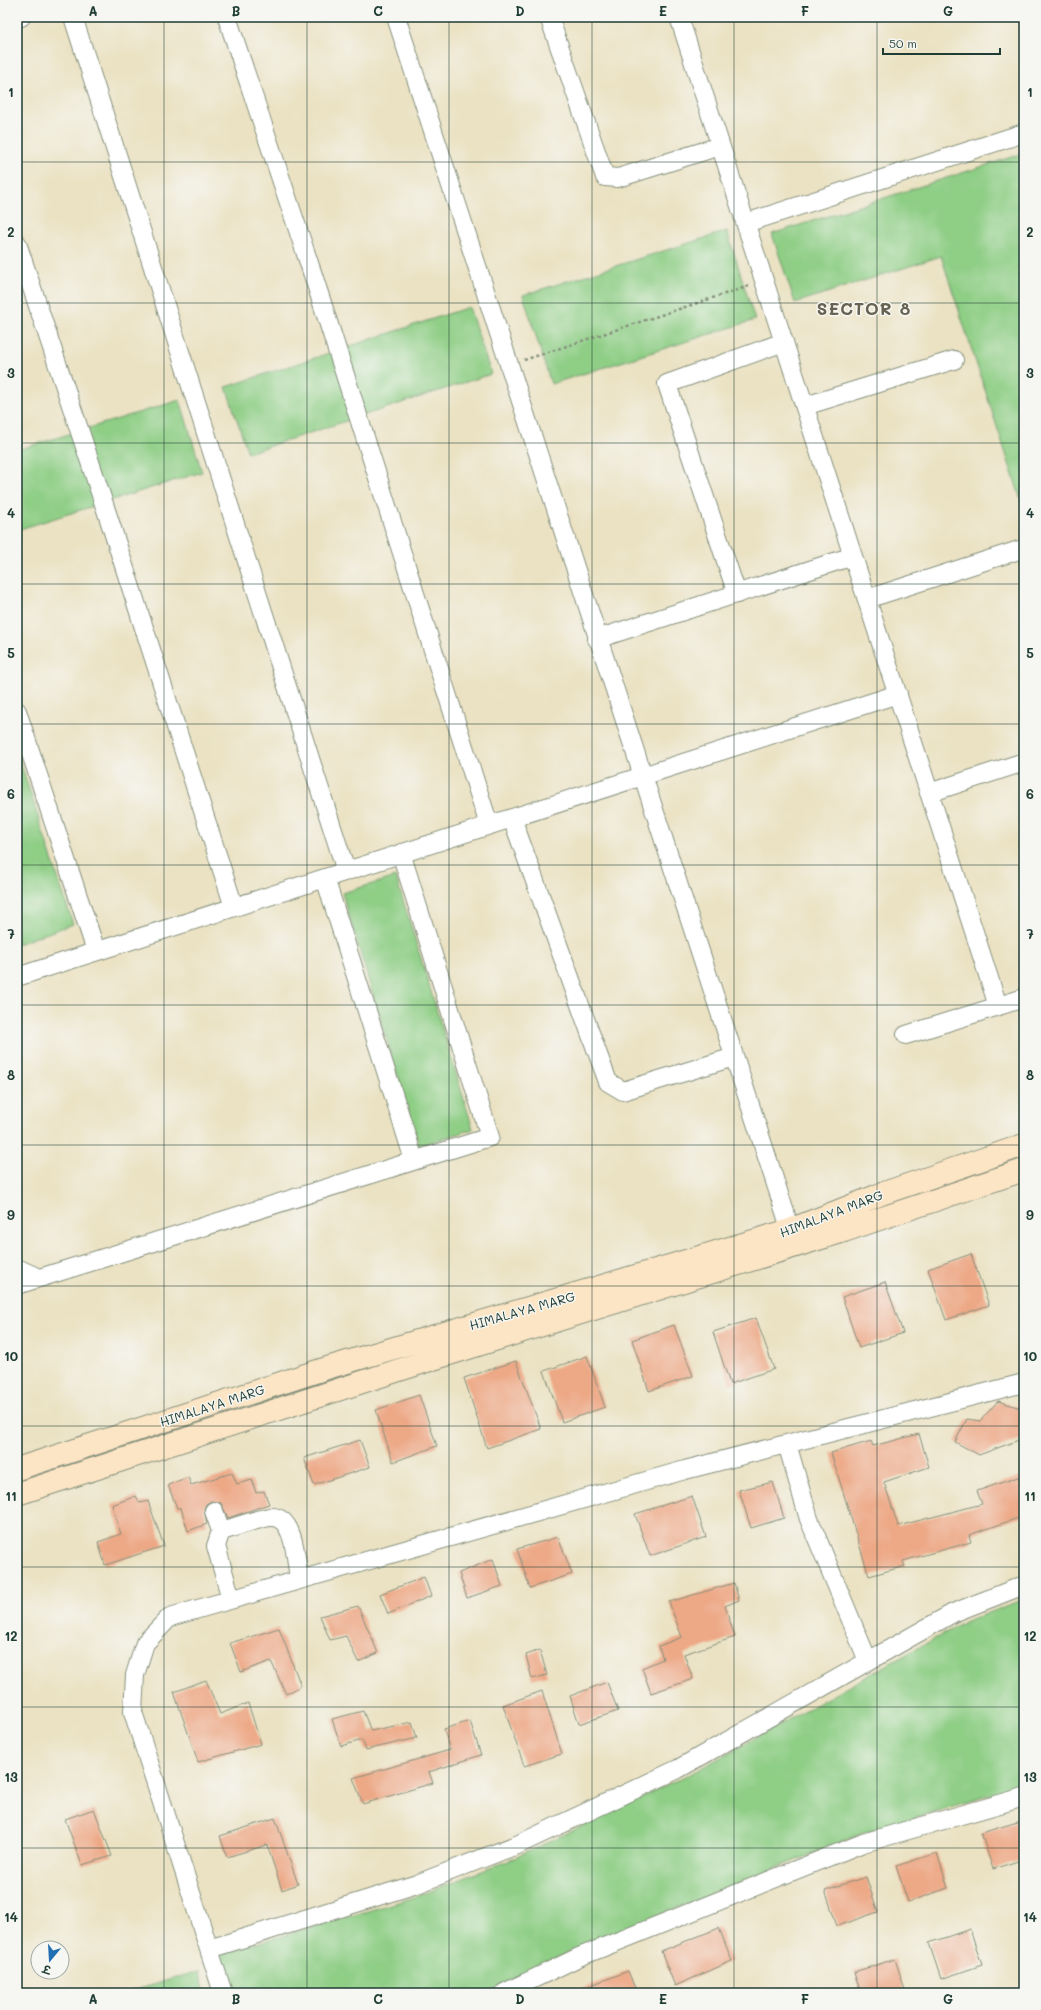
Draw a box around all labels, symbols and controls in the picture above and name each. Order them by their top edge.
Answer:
text: A [88,2,98,19]
text: B [232,2,241,19]
text: C [373,2,383,19]
text: D [515,2,525,19]
text: E [659,2,667,19]
text: F [801,2,809,19]
text: G [943,2,953,19]
scale bar [883,30,1000,56]
text: 50 m [889,35,917,51]
text: 1 [8,83,14,100]
text: 1 [1027,83,1033,100]
text: 2 [7,223,15,240]
text: 2 [1026,223,1034,240]
district label: SECTOR 8 [817,297,911,319]
text: 3 [7,364,15,381]
text: 3 [1026,364,1034,381]
text: 4 [7,504,15,521]
text: 4 [1026,504,1034,521]
text: 5 [7,644,15,661]
text: 5 [1026,644,1034,661]
text: 6 [7,785,15,802]
text: 6 [1026,785,1034,802]
text: 7 [7,925,15,942]
text: 7 [1026,925,1034,942]
text: 8 [7,1066,15,1083]
text: 8 [1026,1066,1034,1083]
street label: HIMALAYA MARG [777,1185,885,1240]
text: 9 [7,1206,15,1223]
text: 9 [1026,1206,1034,1223]
street label: HIMALAYA MARG [467,1287,577,1333]
text: 10 [4,1347,18,1364]
text: 10 [1023,1347,1037,1364]
street label: HIMALAYA MARG [157,1380,267,1430]
text: 11 [5,1487,17,1504]
text: 11 [1024,1487,1036,1504]
text: 12 [4,1627,18,1644]
text: 12 [1023,1627,1037,1644]
text: 13 [4,1768,18,1785]
text: 13 [1023,1768,1037,1785]
text: 14 [4,1908,18,1925]
text: 14 [1023,1908,1037,1925]
north arrow [30,1940,70,1980]
text: उ [39,1961,54,1979]
text: A [88,1990,98,2007]
text: B [232,1990,241,2007]
text: C [373,1990,383,2007]
text: D [515,1990,525,2007]
text: E [659,1990,667,2007]
text: F [801,1990,809,2007]
text: G [943,1990,953,2007]

